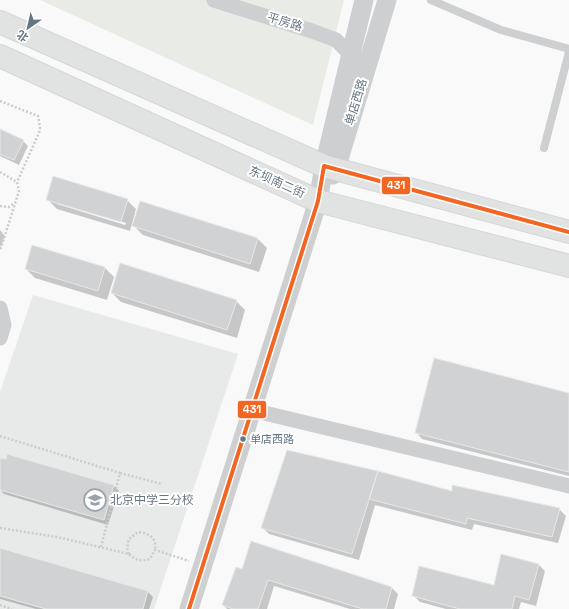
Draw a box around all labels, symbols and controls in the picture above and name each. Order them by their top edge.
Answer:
north arrow [8,8,48,48]
street label: 平房路 [265,9,305,35]
text: 北 [14,27,31,45]
street label: 单店西路 [341,77,371,127]
street label: 东坝南二街 [246,162,308,202]
line badge: 431 [381,176,411,195]
text: 431 [387,178,405,192]
line badge: 431 [237,400,267,419]
text: 431 [243,402,261,416]
place label: 单店西路 [250,432,294,446]
marker: 单店西路 [238,434,248,444]
school or university icon: 北京中学三分校 [82,487,108,513]
place label: 北京中学三分校 [110,492,194,508]

